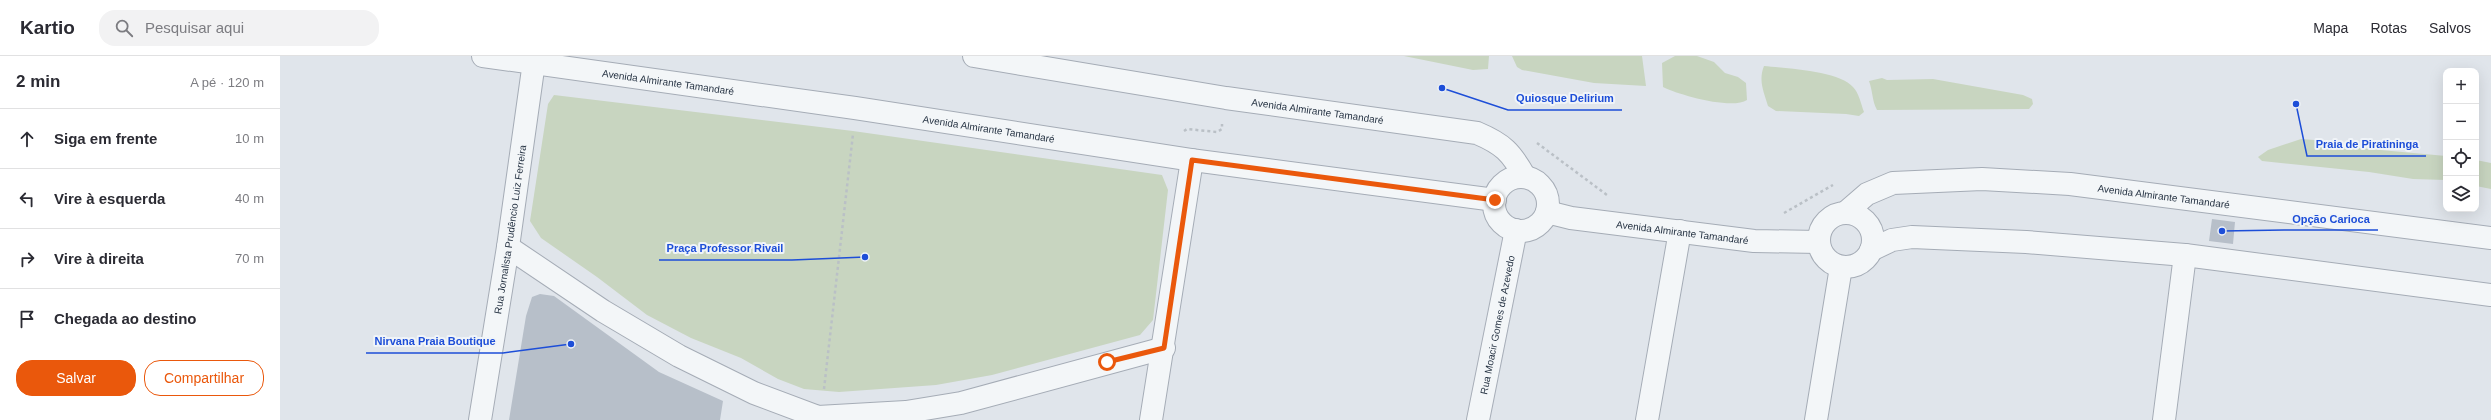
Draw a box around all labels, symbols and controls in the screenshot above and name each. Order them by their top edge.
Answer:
search box [99,10,379,46]
text: Kartio [20,17,75,38]
icon: search [113,17,135,39]
text: Pesquisar aqui [145,19,244,36]
text: Mapa [2313,20,2348,36]
text: Rotas [2370,20,2407,36]
text: Salvos [2429,20,2471,36]
street label: Avenida Almirante Tamandaré [601,67,735,97]
map controls [2443,68,2479,212]
button: + [2443,68,2479,104]
text: 2 min [16,72,60,91]
text: A pé · 120 m [190,75,264,90]
callout: Quiosque Delirium [1508,87,1622,110]
text: Quiosque Delirium [1516,92,1614,104]
street label: Avenida Almirante Tamandaré [1251,96,1385,125]
button: − [2443,104,2479,140]
street label: Avenida Almirante Tamandaré [922,113,1056,144]
icon: ahead [16,128,38,150]
text: Siga em frente [54,130,157,147]
text: 10 m [235,131,264,146]
callout: Praia de Piratininga [2307,133,2426,156]
text: Praia de Piratininga [2316,138,2419,150]
button: locate [2443,140,2479,176]
street label: Rua Jornalista Prudêncio Luiz Ferreira [492,144,528,315]
button: layers [2443,176,2479,212]
street label: Avenida Almirante Tamandaré [2097,182,2231,210]
icon: left [16,188,38,210]
text: Vire à esquerda [54,190,165,207]
text: 40 m [235,191,264,206]
route end [1486,191,1504,209]
callout: Opção Carioca [2284,207,2378,230]
text: Opção Carioca [2292,213,2371,225]
street label: Avenida Almirante Tamandaré [1616,218,1750,246]
callout: Praça Professor Rivail [659,237,792,260]
text: Praça Professor Rivail [667,242,783,254]
icon: right [16,248,38,270]
text: Vire à direita [54,250,144,267]
text: 70 m [235,251,264,266]
street label: Rua Moacir Gomes de Azevedo [1478,254,1516,395]
icon: arrive [16,308,38,330]
text: Chegada ao destino [54,310,197,327]
callout: Nirvana Praia Boutique [366,330,503,353]
text: Nirvana Praia Boutique [374,335,496,347]
route start [1098,353,1116,371]
button: Salvar [16,360,136,396]
button: Compartilhar [144,360,264,396]

